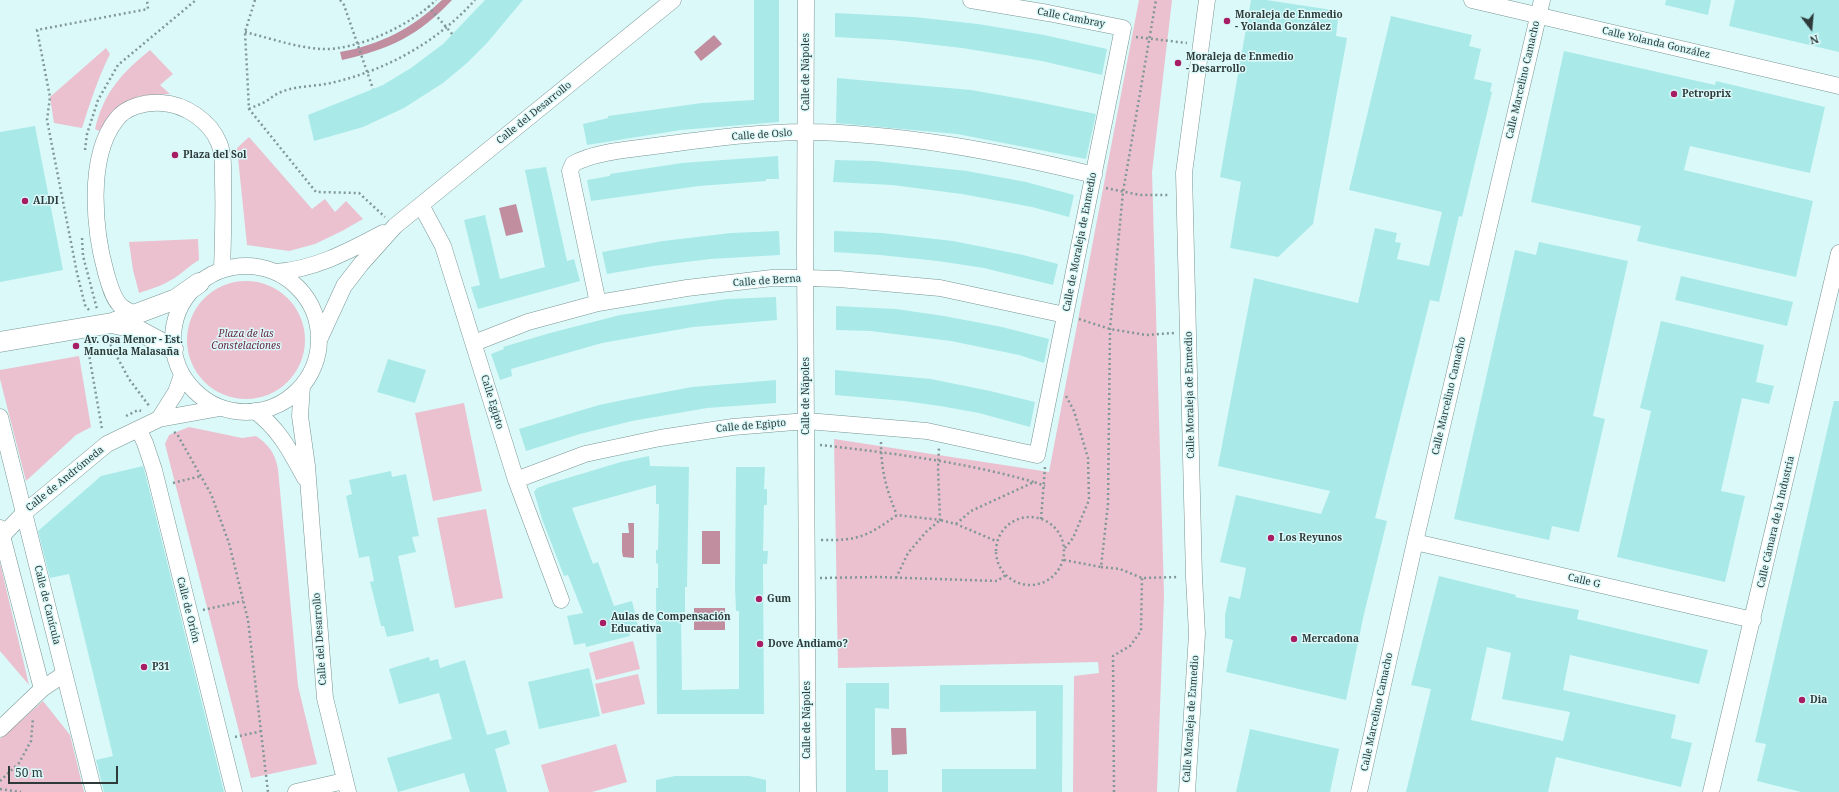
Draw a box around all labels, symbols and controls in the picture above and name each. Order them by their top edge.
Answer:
street label: Calle Cambray [1036,6,1106,30]
north arrow [1791,8,1831,48]
place label: Moraleja de Enmedio - Yolanda González [1235,9,1343,32]
marker: Moraleja de Enmedio - Yolanda González [1222,16,1232,26]
street label: Calle Marcelino Camacho [1504,20,1542,140]
street label: Calle Yolanda González [1601,25,1711,61]
text: N [1808,32,1821,48]
street label: Calle de Nápoles [800,33,812,111]
place label: Moraleja de Enmedio - Desarrollo [1186,51,1294,74]
marker: Moraleja de Enmedio - Desarrollo [1173,58,1183,68]
street label: Calle del Desarrollo [494,79,574,147]
place label: Petroprix [1682,88,1731,100]
marker: Petroprix [1669,89,1679,99]
street label: Calle de Oslo [731,127,793,143]
place label: Plaza del Sol [183,149,247,161]
marker: Plaza del Sol [170,150,180,160]
street label: Calle de Moraleja de Enmedio [1061,171,1099,313]
place label: ALDI [33,195,59,207]
marker: ALDI [20,196,30,206]
street label: Calle de Berna [732,273,802,289]
park label: Plaza de las Constelaciones [211,328,281,352]
street label: Calle Moraleja de Enmedio [1183,331,1197,459]
place label: Av. Osa Menor - Est. Manuela Malasaña [84,334,183,358]
street label: Calle Marcelino Camacho [1430,336,1468,456]
marker: Av. Osa Menor - Est. Manuela Malasaña [71,341,81,351]
street label: Calle de Nápoles [800,357,812,435]
street label: Calle Egipto [478,373,506,431]
street label: Calle de Egipto [715,417,787,435]
street label: Calle de Andrómeda [24,444,106,514]
street label: Calle Cámara de la Industria [1755,455,1797,589]
place label: Los Reyunos [1279,532,1342,544]
marker: Los Reyunos [1266,533,1276,543]
street label: Calle de Canícula [31,564,63,646]
street label: Calle G [1567,571,1601,591]
street label: Calle de Orión [174,576,202,644]
street label: Calle del Desarrollo [311,592,329,686]
place label: Gum [767,593,791,605]
marker: Gum [754,594,764,604]
place label: Aulas de Compensación Educativa [611,611,731,634]
marker: Aulas de Compensación Educativa [598,618,608,628]
place label: Mercadona [1302,633,1359,645]
marker: Mercadona [1289,634,1299,644]
place label: Dove Andiamo? [768,638,848,650]
marker: Dove Andiamo? [755,639,765,649]
street label: Calle Marcelino Camacho [1359,652,1395,772]
street label: Calle Moraleja de Enmedio [1181,655,1201,783]
place label: P31 [152,661,170,673]
marker: P31 [139,662,149,672]
street label: Calle de Nápoles [801,681,813,759]
place label: Dia [1810,694,1827,706]
marker: Dia [1797,695,1807,705]
scale bar [10,758,120,784]
text: 50 m [15,764,43,781]

